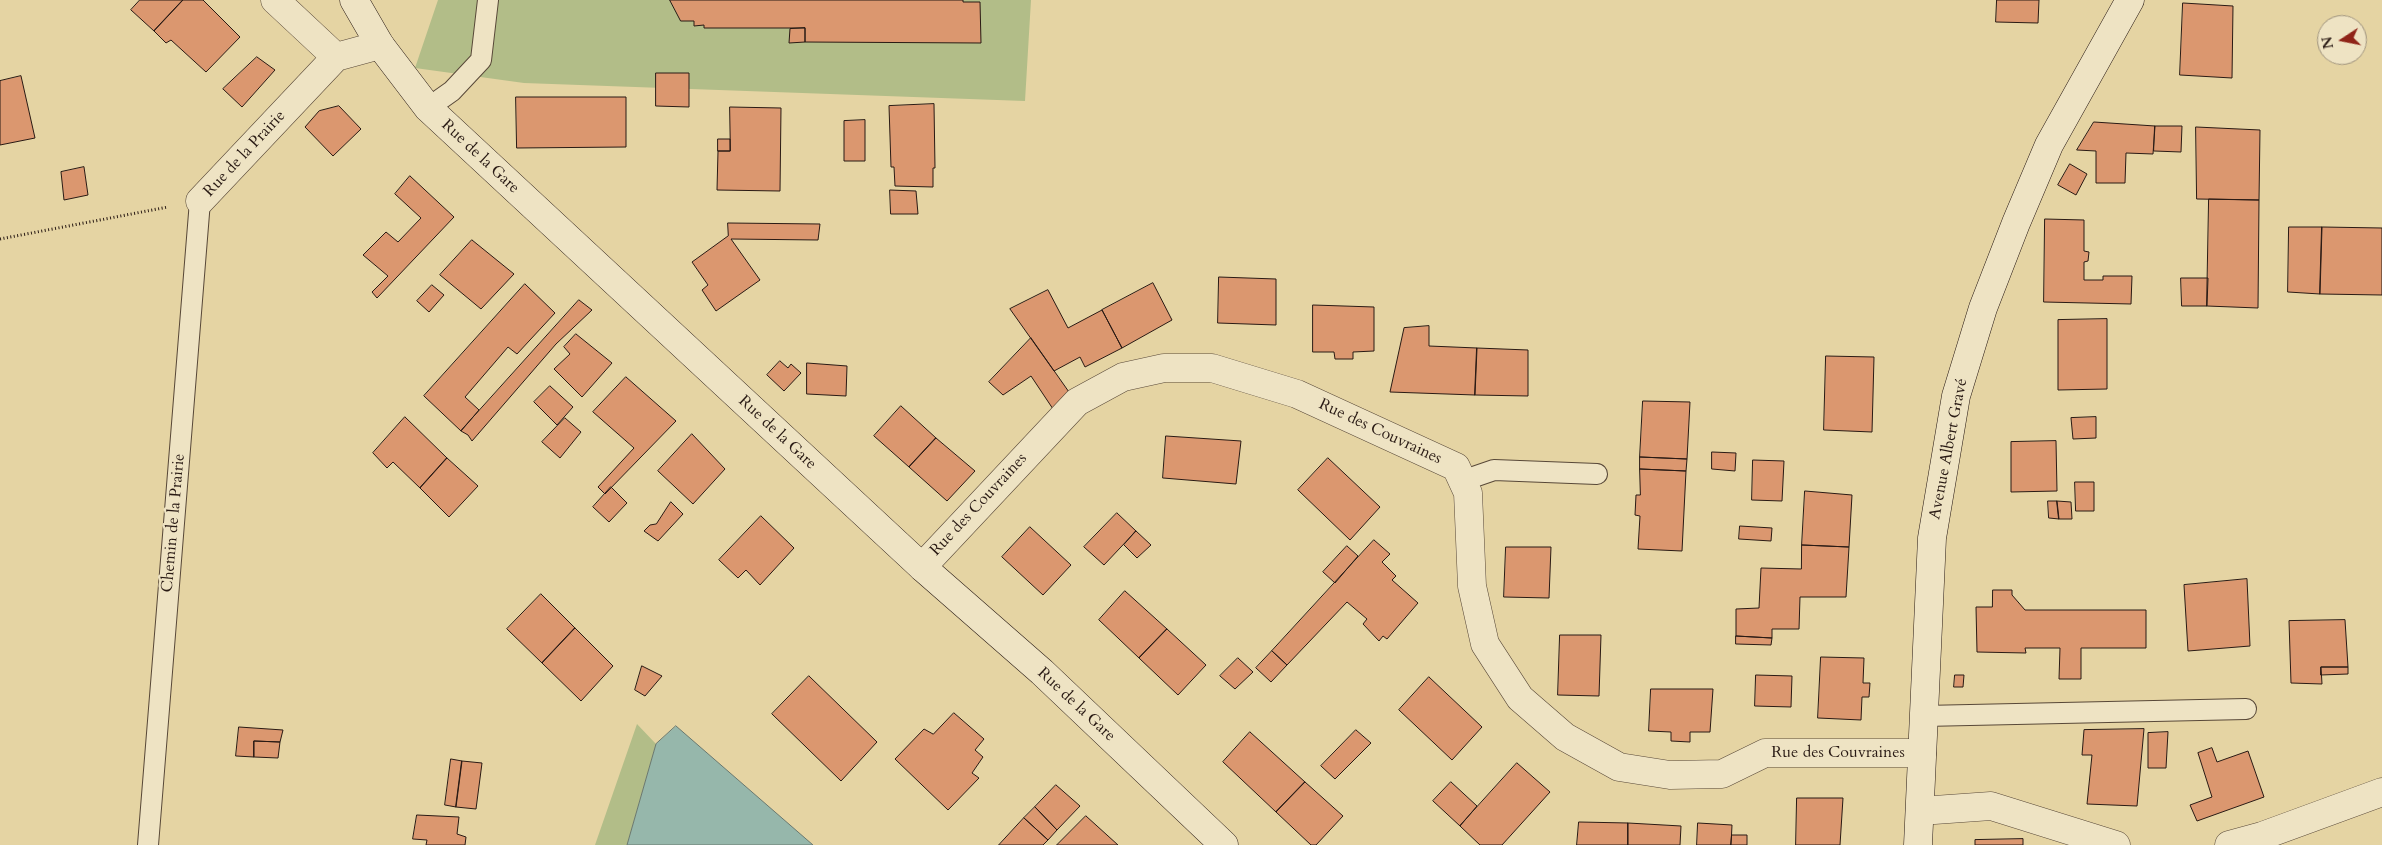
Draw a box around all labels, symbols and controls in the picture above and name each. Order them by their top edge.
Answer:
north arrow [2317,15,2367,65]
text: N [2317,35,2338,51]
street label: Rue de la Prairie [200,107,290,201]
street label: Rue de la Gare [437,116,523,198]
street label: Avenue Albert Gravé [1926,377,1972,521]
street label: Rue de la Gare [734,392,820,474]
street label: Rue des Couvraines [1315,395,1445,469]
street label: Rue des Couvraines [926,450,1032,560]
street label: Chemin de la Prairie [158,453,190,593]
street label: Rue de la Gare [1033,664,1119,746]
street label: Rue des Couvraines [1771,743,1905,763]

